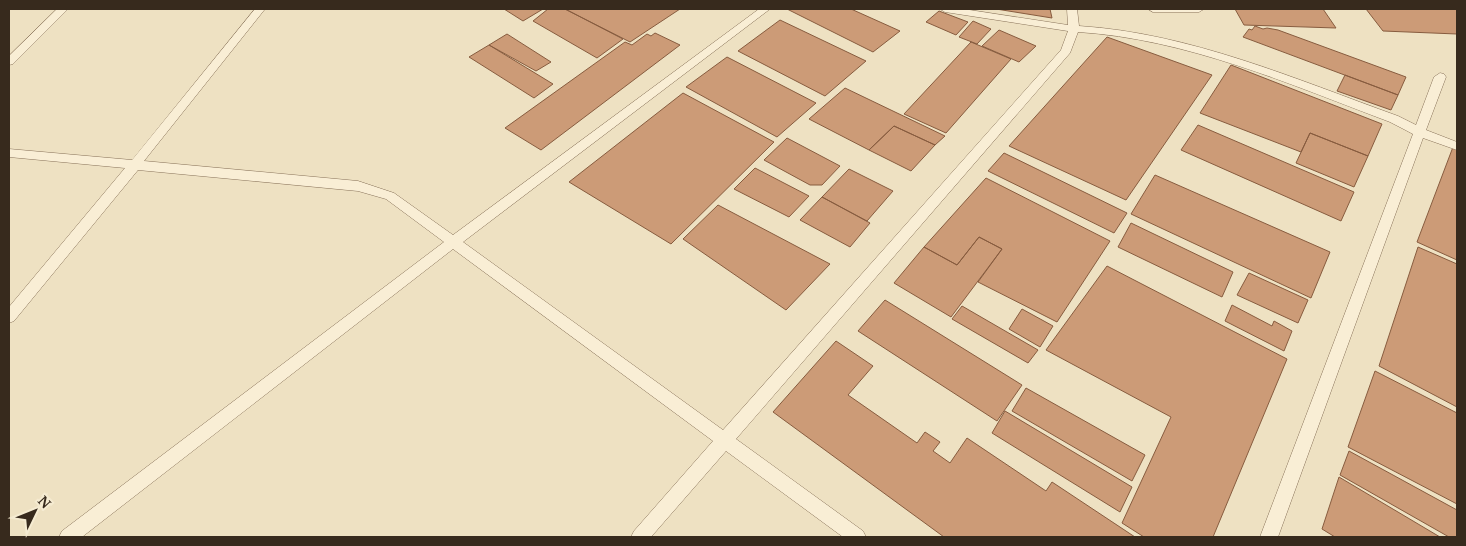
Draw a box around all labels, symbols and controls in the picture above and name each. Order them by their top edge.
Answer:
north arrow [10,486,60,536]
text: N [34,491,56,512]

